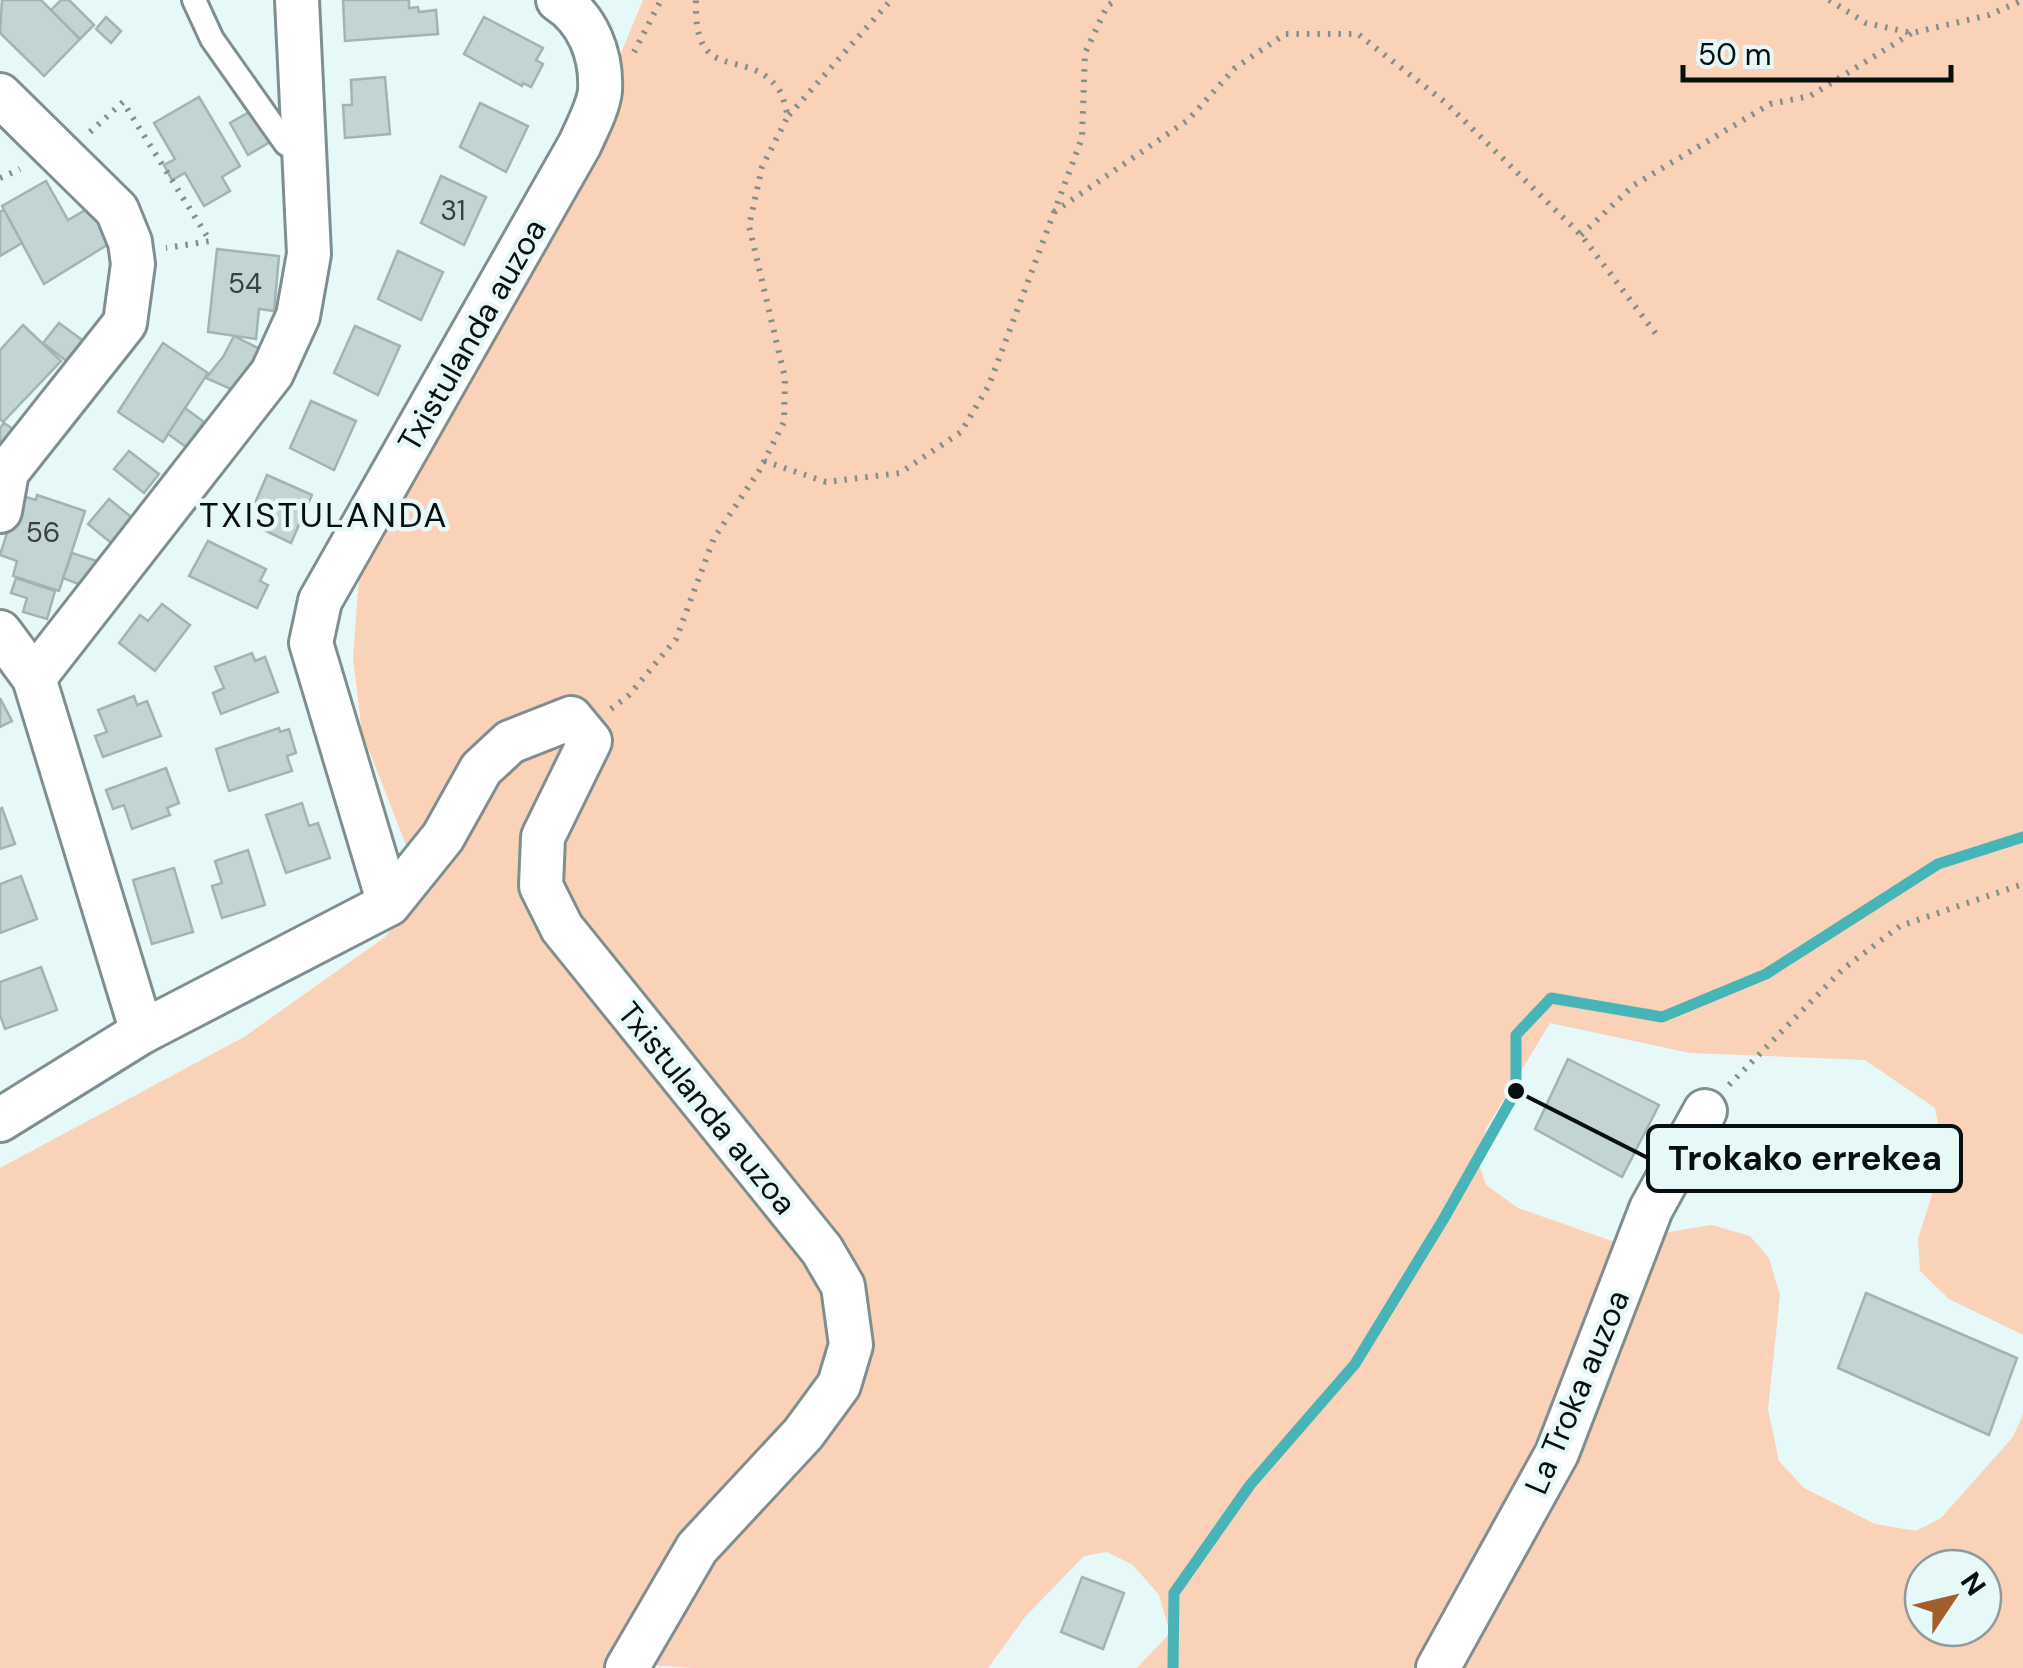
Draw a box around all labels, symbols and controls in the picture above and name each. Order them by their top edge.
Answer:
scale bar [1683,20,1950,82]
text: 50 m [1698,35,1772,74]
house number: 31 [441,192,465,229]
street label: Txistulanda auzoa [388,211,556,459]
house number: 54 [228,265,262,302]
district label: TXISTULANDA [199,492,449,538]
house number: 56 [26,514,60,551]
street label: Txistulanda auzoa [608,993,806,1223]
callout: Trokako errekea [1648,1126,1961,1191]
text: Trokako errekea [1668,1135,1942,1181]
street label: La Troka auzoa [1515,1284,1639,1500]
north arrow [1903,1548,2003,1648]
text: N [1952,1565,1994,1603]

